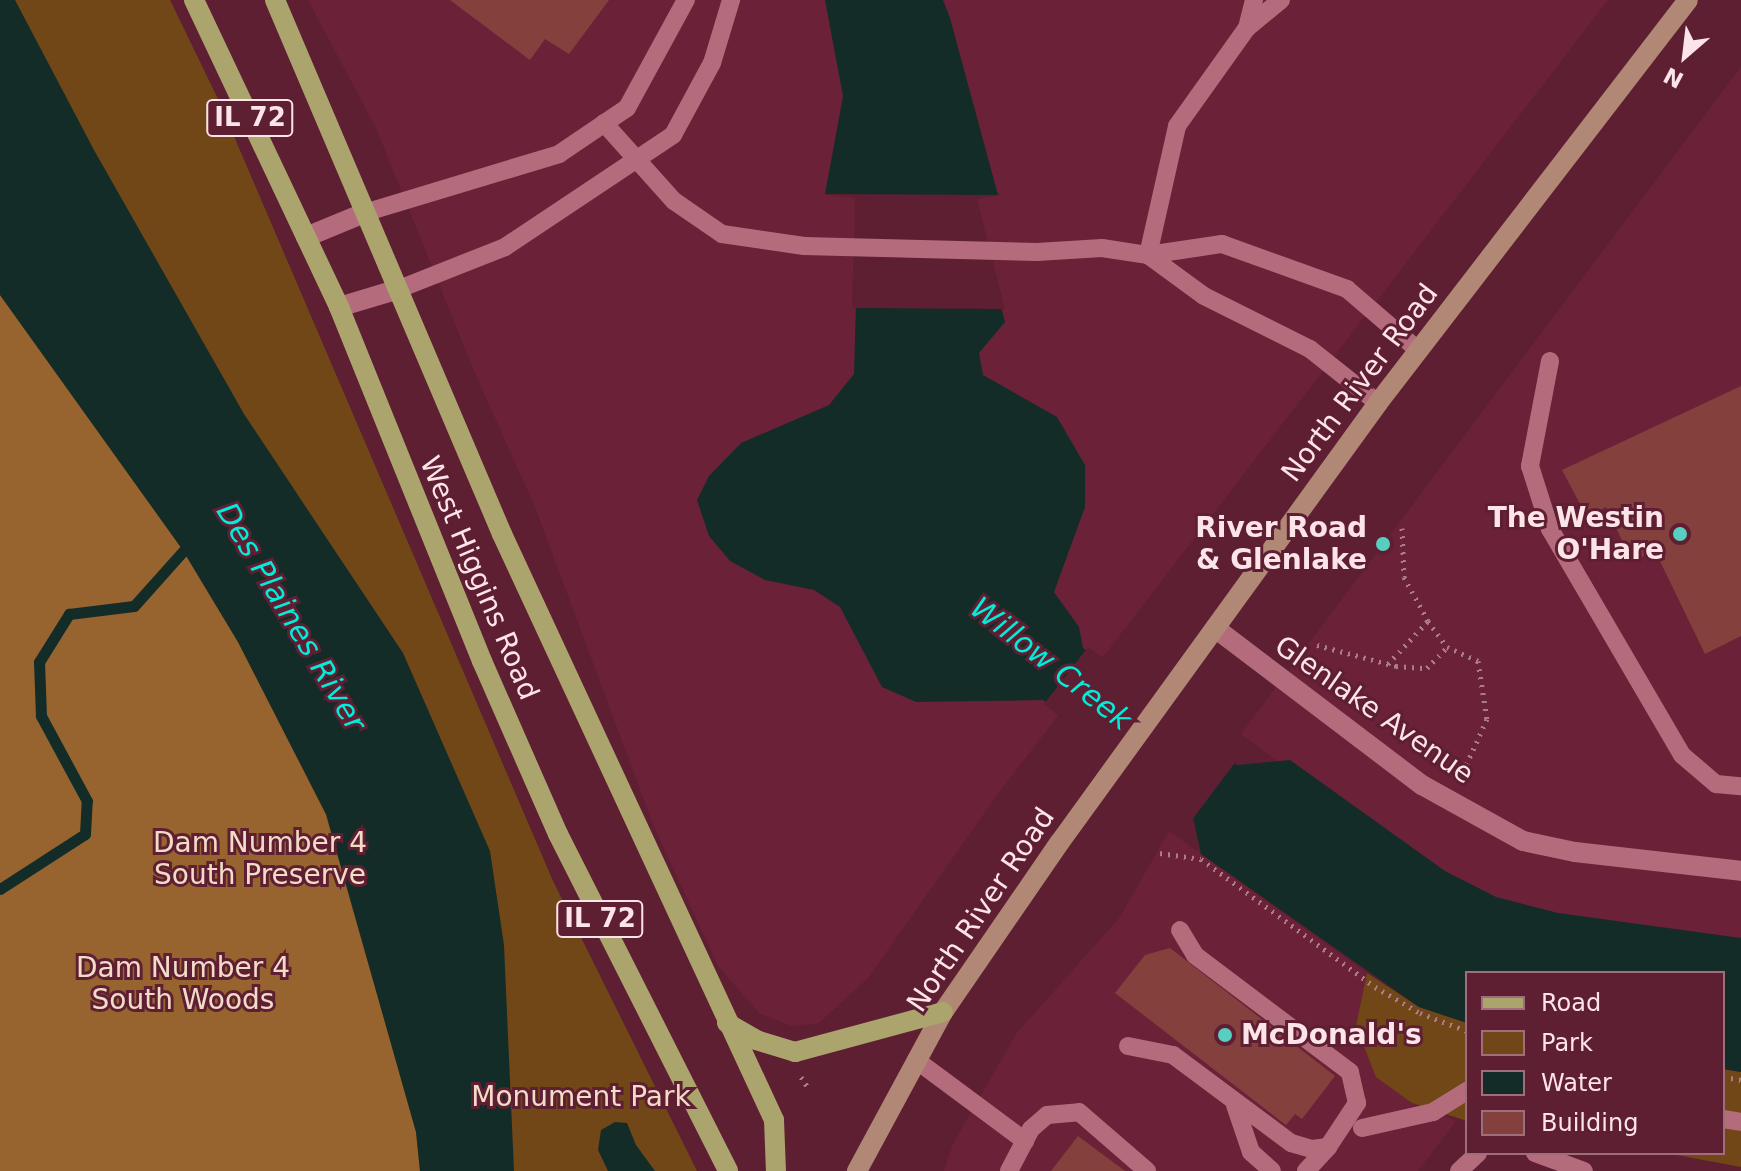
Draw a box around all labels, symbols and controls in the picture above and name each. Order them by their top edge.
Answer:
north arrow [1645,16,1725,96]
text: N [1660,62,1688,93]
road number: IL 72 [206,96,294,140]
street label: North River Road [1275,277,1445,489]
street label: West Higgins Road [412,451,546,705]
water label: Des Plaines River [209,496,373,738]
place label: The Westin O'Hare [1488,501,1664,567]
place label: River Road & Glenlake [1195,511,1367,577]
marker: The Westin O'Hare [1671,525,1689,543]
marker: River Road & Glenlake [1374,535,1392,553]
water label: Willow Creek [963,590,1139,738]
street label: Glenlake Avenue [1268,629,1480,791]
street label: North River Road [900,802,1062,1018]
park label: Dam Number 4 South Preserve [153,826,367,892]
road number: IL 72 [556,897,644,941]
park label: Dam Number 4 South Woods [76,951,290,1017]
legend [1465,971,1725,1155]
text: Road [1541,989,1601,1017]
place label: McDonald's [1241,1018,1422,1052]
marker: McDonald's [1216,1026,1234,1044]
text: Park [1541,1029,1593,1057]
text: Water [1541,1069,1612,1097]
park label: Monument Park [471,1080,691,1114]
text: Building [1541,1109,1638,1137]

